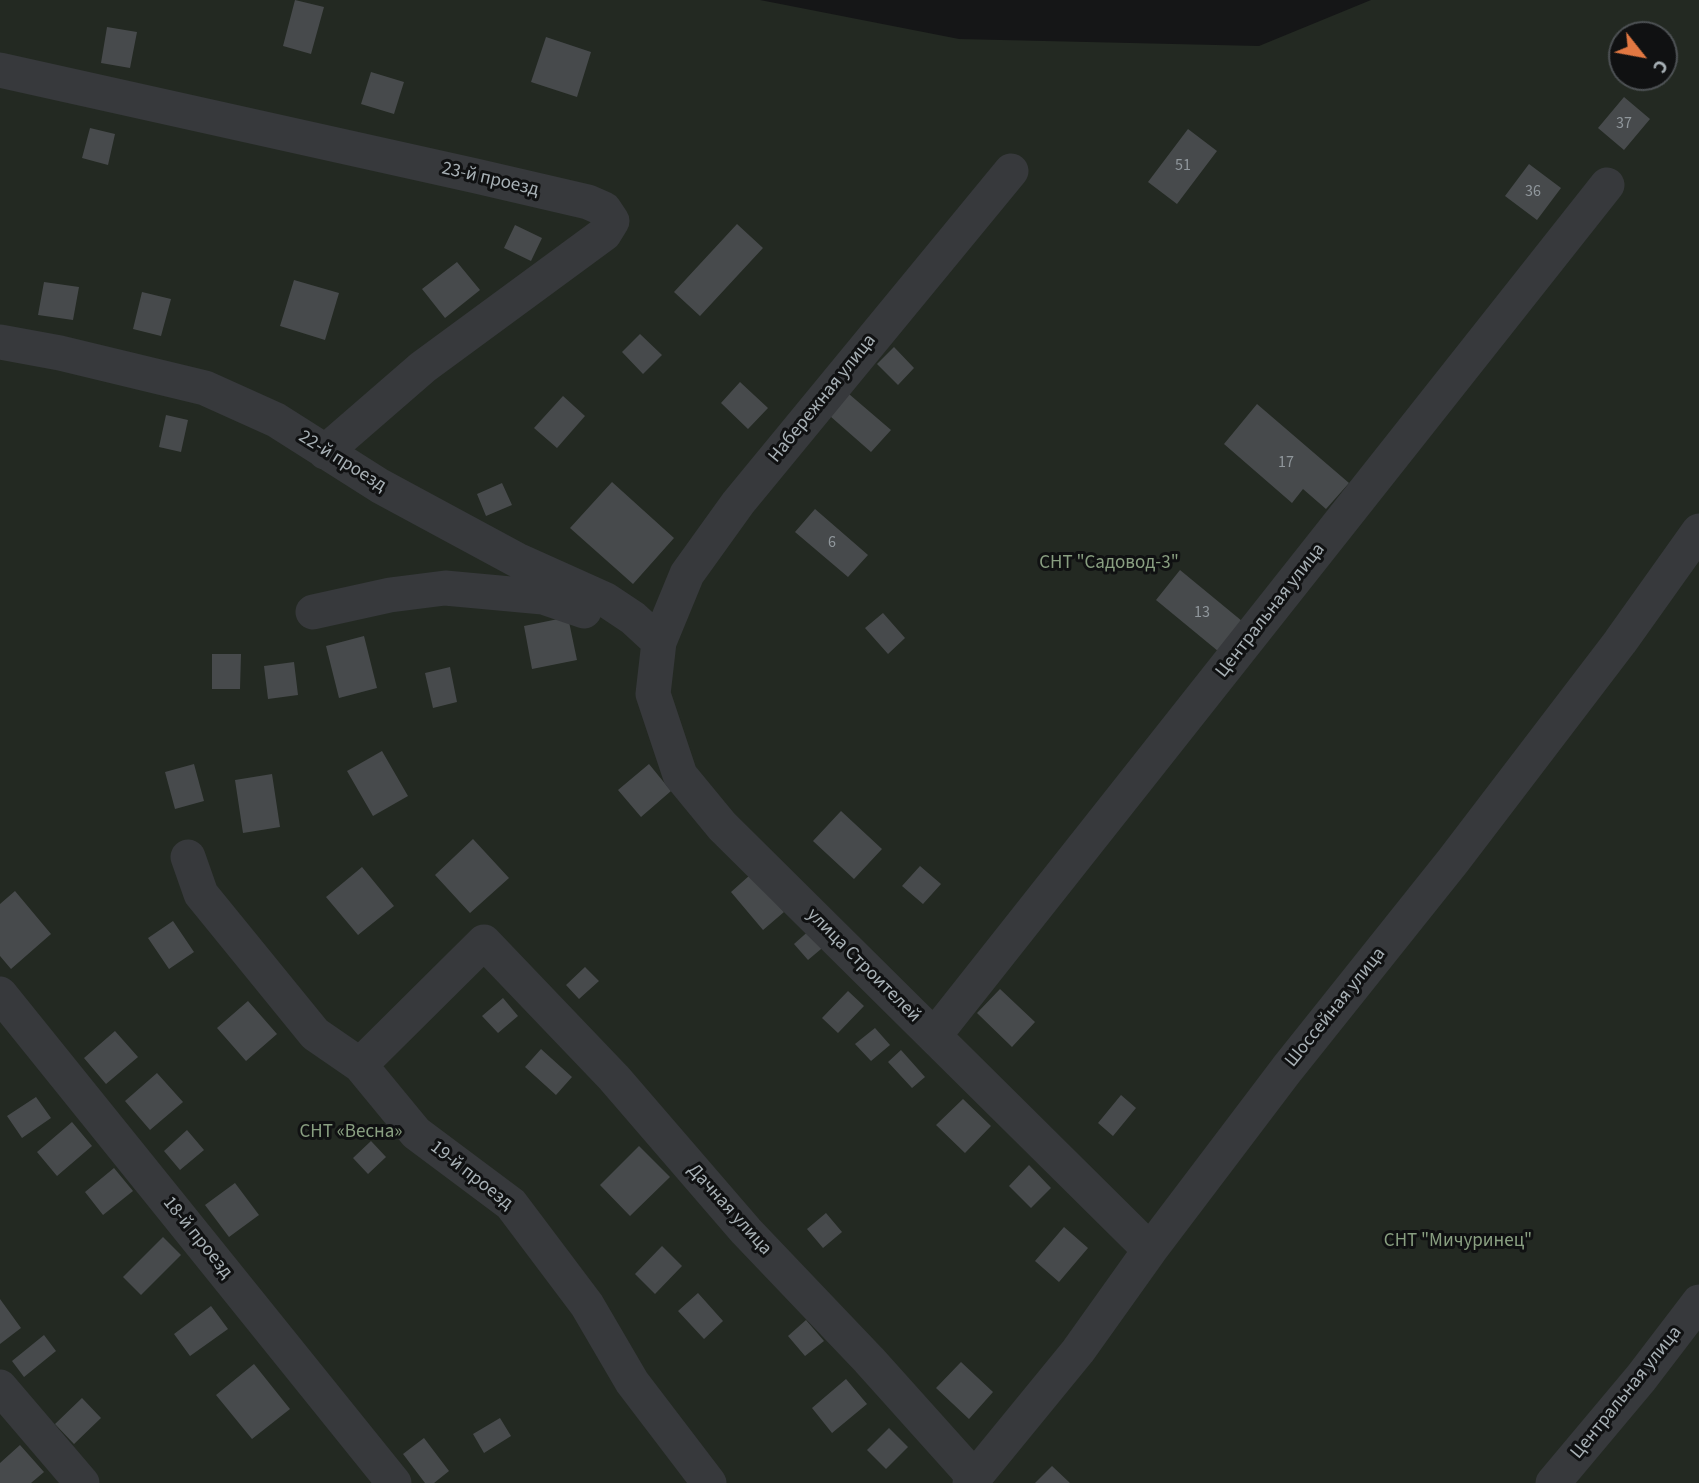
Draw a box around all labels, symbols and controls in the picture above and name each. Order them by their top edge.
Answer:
north arrow [1608,21,1678,91]
text: С [1645,54,1674,78]
house number: 37 [1616,114,1632,134]
house number: 51 [1175,156,1191,176]
street label: 23-й проезд [439,158,541,202]
house number: 36 [1525,182,1541,202]
street label: Набережная улица [764,330,882,468]
street label: 22-й проезд [294,426,390,498]
house number: 17 [1278,453,1294,473]
house number: 6 [828,533,836,553]
street label: Центральная улица [1212,539,1330,683]
park label: СНТ "Садовод-3" [1039,553,1179,575]
house number: 13 [1194,603,1210,623]
street label: улица Строителей [801,904,925,1028]
street label: Шоссейная улица [1281,944,1391,1072]
park label: СНТ «Весна» [299,1122,403,1144]
street label: 19-й проезд [425,1137,517,1215]
street label: Дачная улица [682,1160,776,1260]
street label: 18-й проезд [157,1192,237,1284]
park label: СНТ "Мичуринец" [1384,1231,1532,1253]
street label: Центральная улица [1567,1322,1687,1464]

